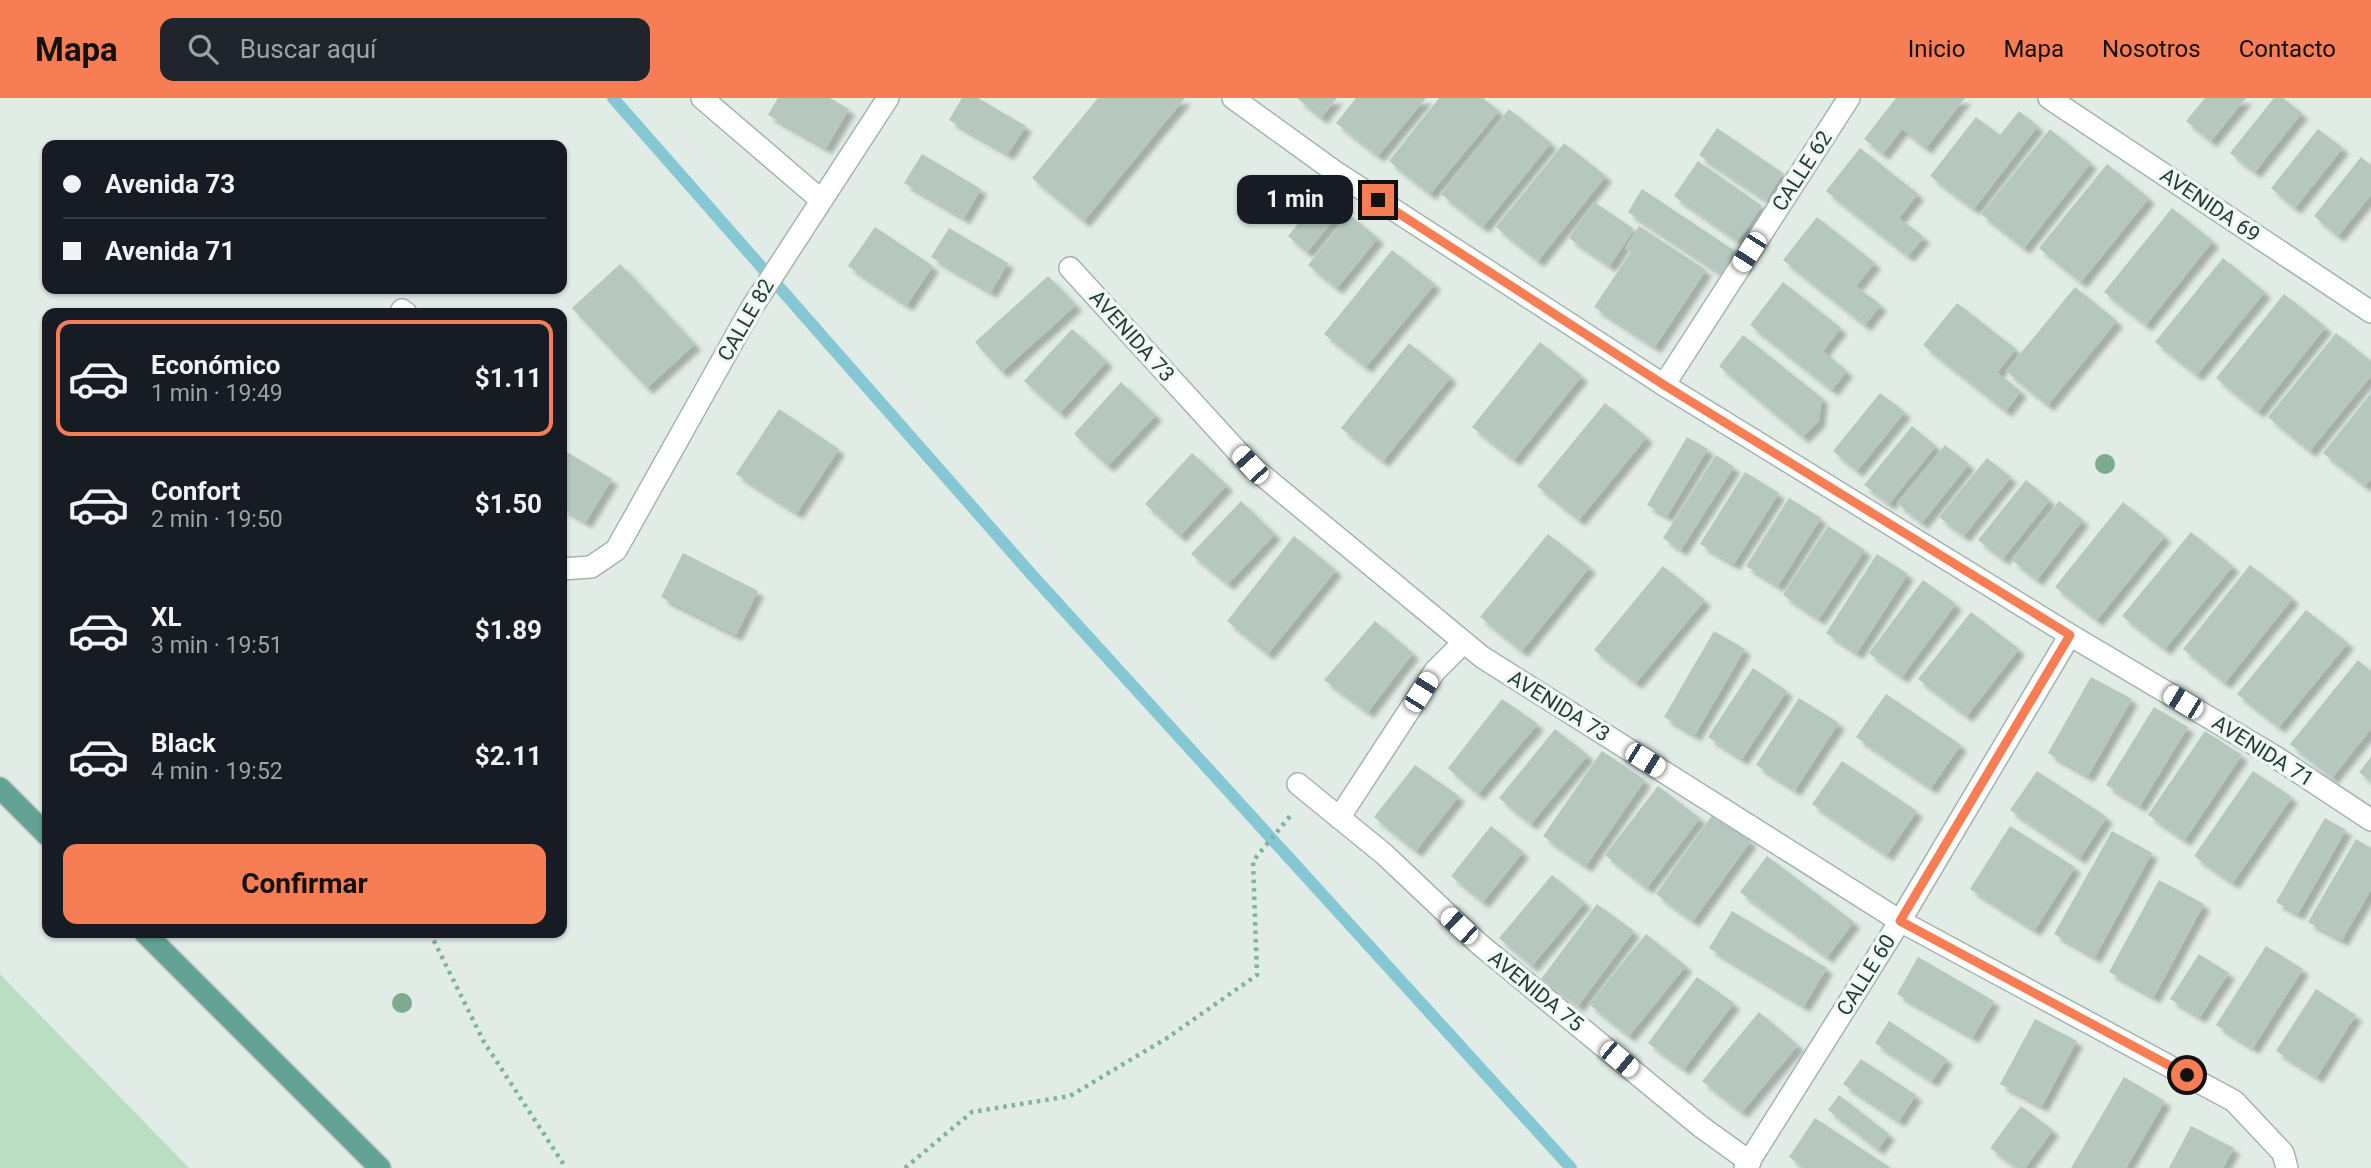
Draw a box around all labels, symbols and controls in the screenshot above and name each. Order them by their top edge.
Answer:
search box [160,18,650,81]
text: Mapa [35,30,118,69]
icon: search [184,30,222,68]
text: Buscar aquí [240,34,376,64]
text: Inicio [1908,35,1965,63]
text: Mapa [2003,35,2064,63]
text: Nosotros [2102,35,2201,63]
text: Contacto [2239,35,2336,63]
street label: CALLE 62 [1767,126,1837,216]
street label: AVENIDA 69 [2156,163,2264,247]
text: Avenida 73 [105,169,235,199]
callout: 1 min [1238,176,1354,224]
route end [1362,184,1394,216]
text: 1 min [1266,186,1324,213]
car [1729,229,1770,275]
text: Avenida 71 [105,236,235,266]
street label: CALLE 82 [713,275,779,365]
street label: AVENIDA 73 [1085,285,1179,387]
icon: car [67,347,130,410]
text: Económico [151,350,280,380]
text: $1.11 [475,363,542,393]
text: 1 min · 19:49 [151,380,283,407]
car [1229,442,1272,488]
icon: car [67,473,130,536]
text: Confort [151,476,240,506]
text: $1.50 [475,489,542,519]
text: 2 min · 19:50 [151,506,283,533]
icon: car [67,599,130,662]
text: XL [151,602,182,632]
text: $1.89 [475,615,542,645]
text: 3 min · 19:51 [151,632,283,659]
street label: AVENIDA 73 [1504,665,1614,747]
car [1401,669,1442,715]
car [2160,682,2207,722]
street label: AVENIDA 71 [2208,710,2318,792]
icon: car [67,725,130,788]
text: Black [151,728,216,758]
car [1622,740,1669,780]
text: $2.11 [475,741,542,771]
text: 4 min · 19:52 [151,758,283,785]
button: Confirmar [63,844,546,924]
car [1437,904,1482,948]
street label: CALLE 60 [1832,930,1900,1020]
street label: AVENIDA 75 [1484,946,1588,1036]
car [1597,1037,1642,1081]
route start [2171,1059,2203,1091]

